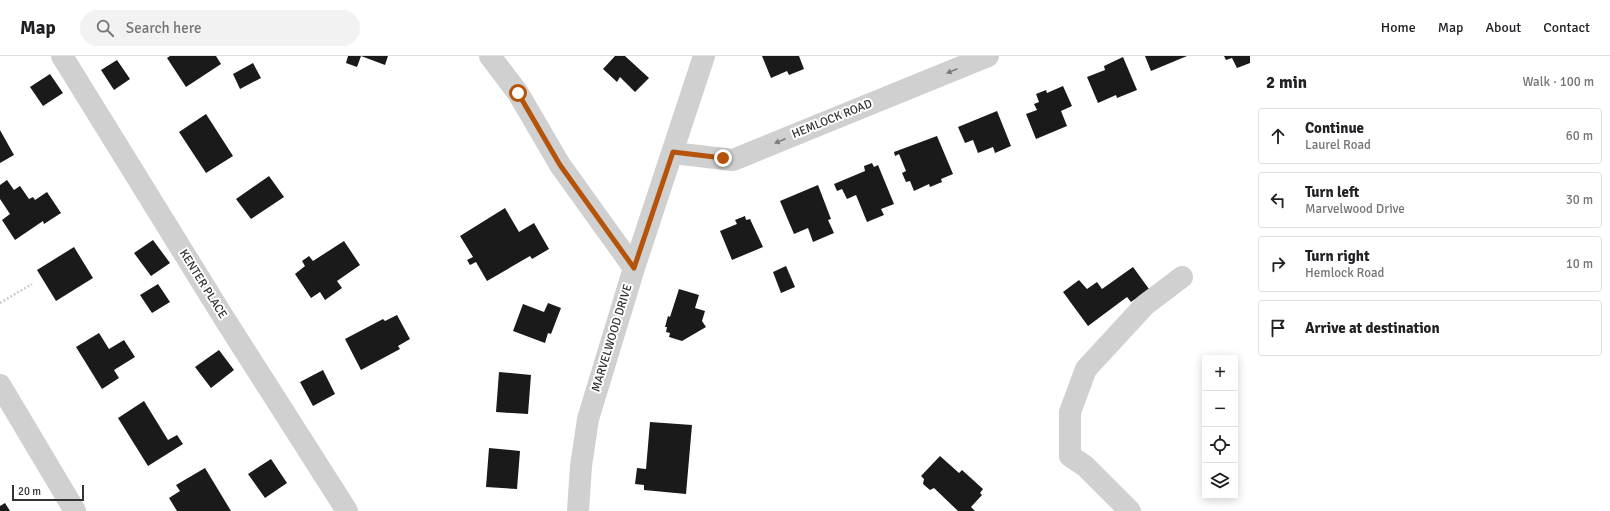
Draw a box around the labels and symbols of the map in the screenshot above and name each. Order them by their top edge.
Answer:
one-way arrow [946,68,958,74]
route start [509,84,527,102]
street label: HEMLOCK ROAD [790,96,875,142]
one-way arrow [773,138,785,144]
route end [714,149,732,167]
street label: KENTER PLACE [176,247,230,322]
street label: MARVELWOOD DRIVE [588,282,636,394]
scale bar [12,483,84,502]

